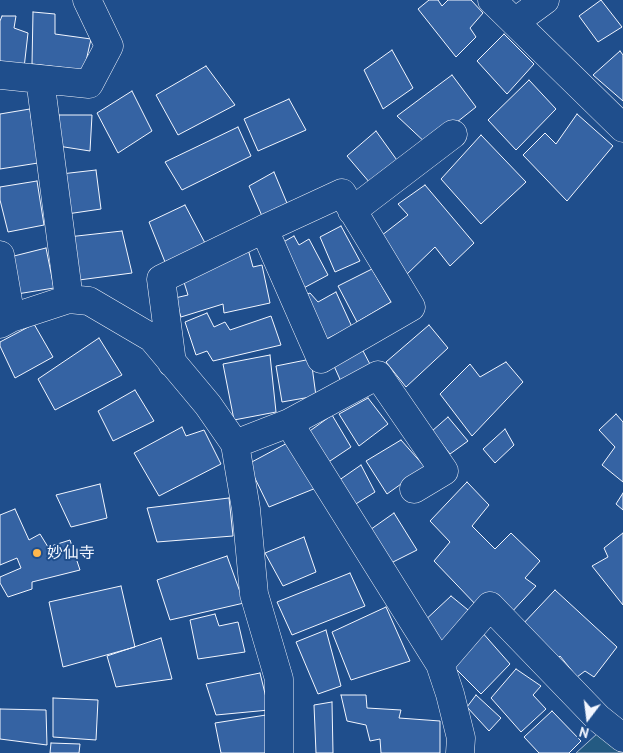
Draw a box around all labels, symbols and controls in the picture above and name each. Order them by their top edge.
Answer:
place label: 妙仙寺 [47,543,95,563]
marker: 妙仙寺 [31,547,43,559]
north arrow [563,693,613,743]
text: N [577,723,591,742]

